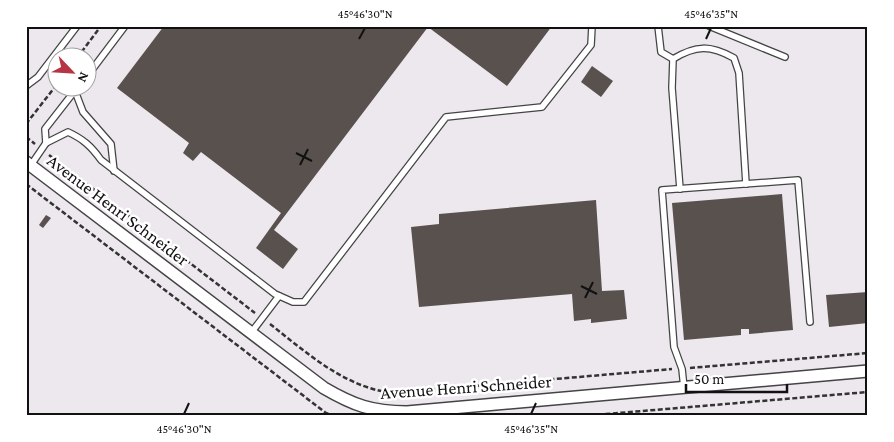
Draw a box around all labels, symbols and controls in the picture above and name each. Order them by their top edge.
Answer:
text: 45°46'30"N [337,7,393,21]
text: 45°46'35"N [684,7,738,21]
north arrow [48,48,98,98]
text: N [74,70,93,86]
street label: Avenue Henri Schneider [43,150,193,270]
scale bar [686,362,788,394]
street label: Avenue Henri Schneider [380,371,553,403]
text: 50 m [694,371,724,387]
text: 45°46'30"N [156,422,212,436]
text: 45°46'35"N [504,422,558,436]

